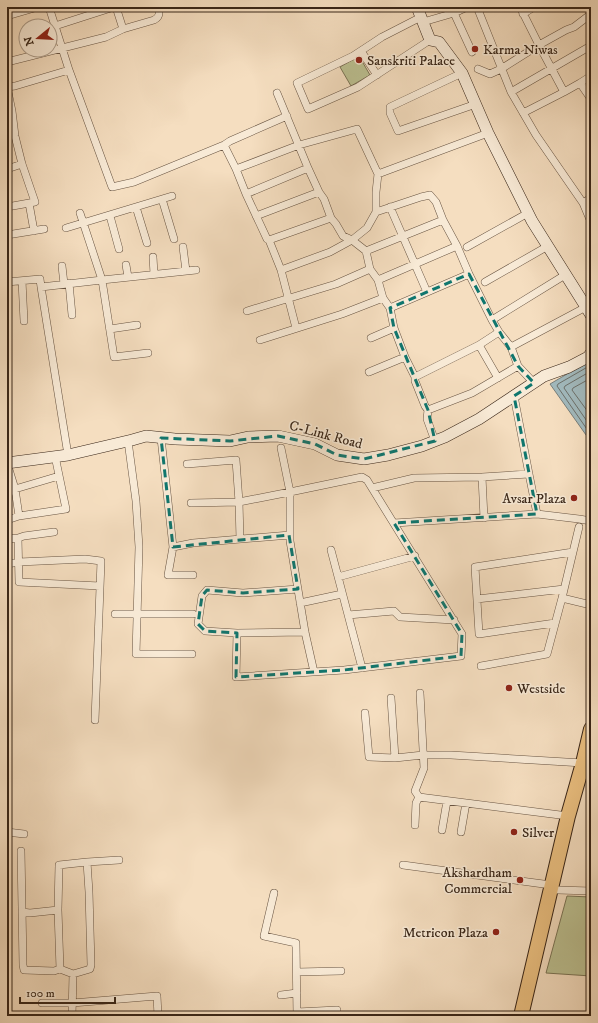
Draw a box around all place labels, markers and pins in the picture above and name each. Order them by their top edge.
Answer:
place label: Karma Niwas [483,41,558,59]
marker: Karma Niwas [470,44,480,54]
place label: Sanskriti Palace [367,52,455,70]
marker: Sanskriti Palace [354,55,364,65]
place label: Avsar Plaza [502,490,566,508]
marker: Avsar Plaza [569,493,579,503]
place label: Westside [516,680,565,698]
marker: Westside [504,683,514,693]
place label: Silver [522,824,555,842]
marker: Silver [509,827,519,837]
place label: Akshardham Commercial [442,864,513,898]
marker: Akshardham Commercial [515,875,525,885]
place label: Metricon Plaza [403,924,488,942]
marker: Metricon Plaza [491,927,501,937]

